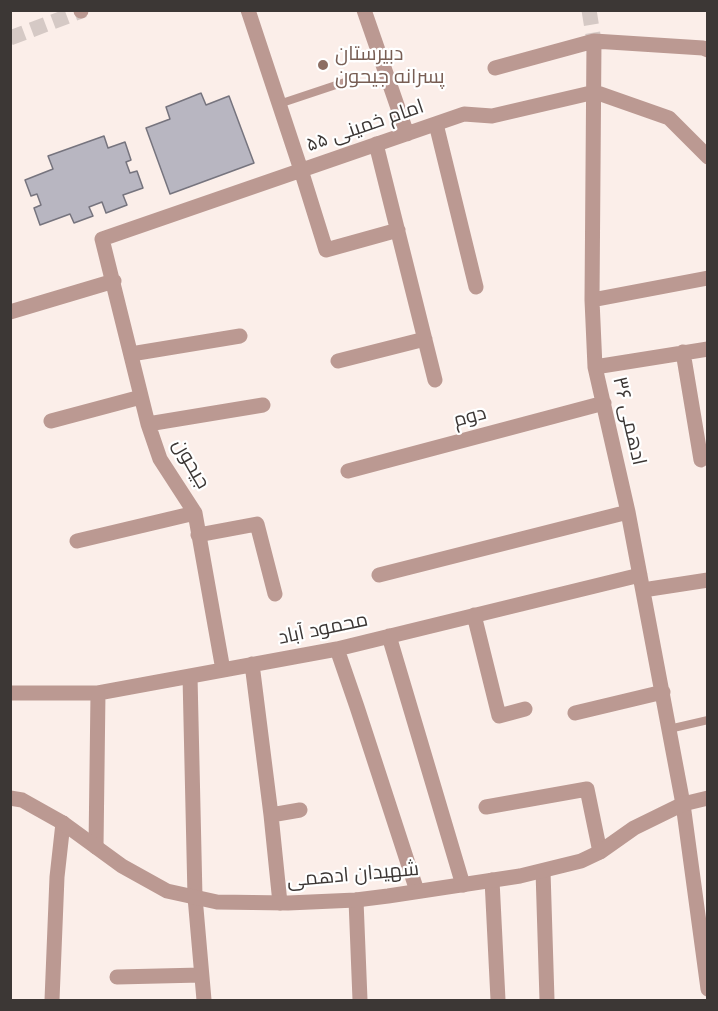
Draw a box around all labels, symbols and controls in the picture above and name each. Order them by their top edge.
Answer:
place label: دبیرستان پسرانه جیحون [335,42,445,89]
marker: دبیرستان پسرانه جیحون [316,58,330,72]
street label: امام خمینی ۵۵ [303,95,427,157]
street label: ادهمی ۳۶ [607,374,651,468]
street label: دوم [451,401,489,433]
street label: جیحون [167,435,215,493]
street label: محمود آباد [276,608,370,650]
street label: شهیدان ادهمی [286,857,420,893]

